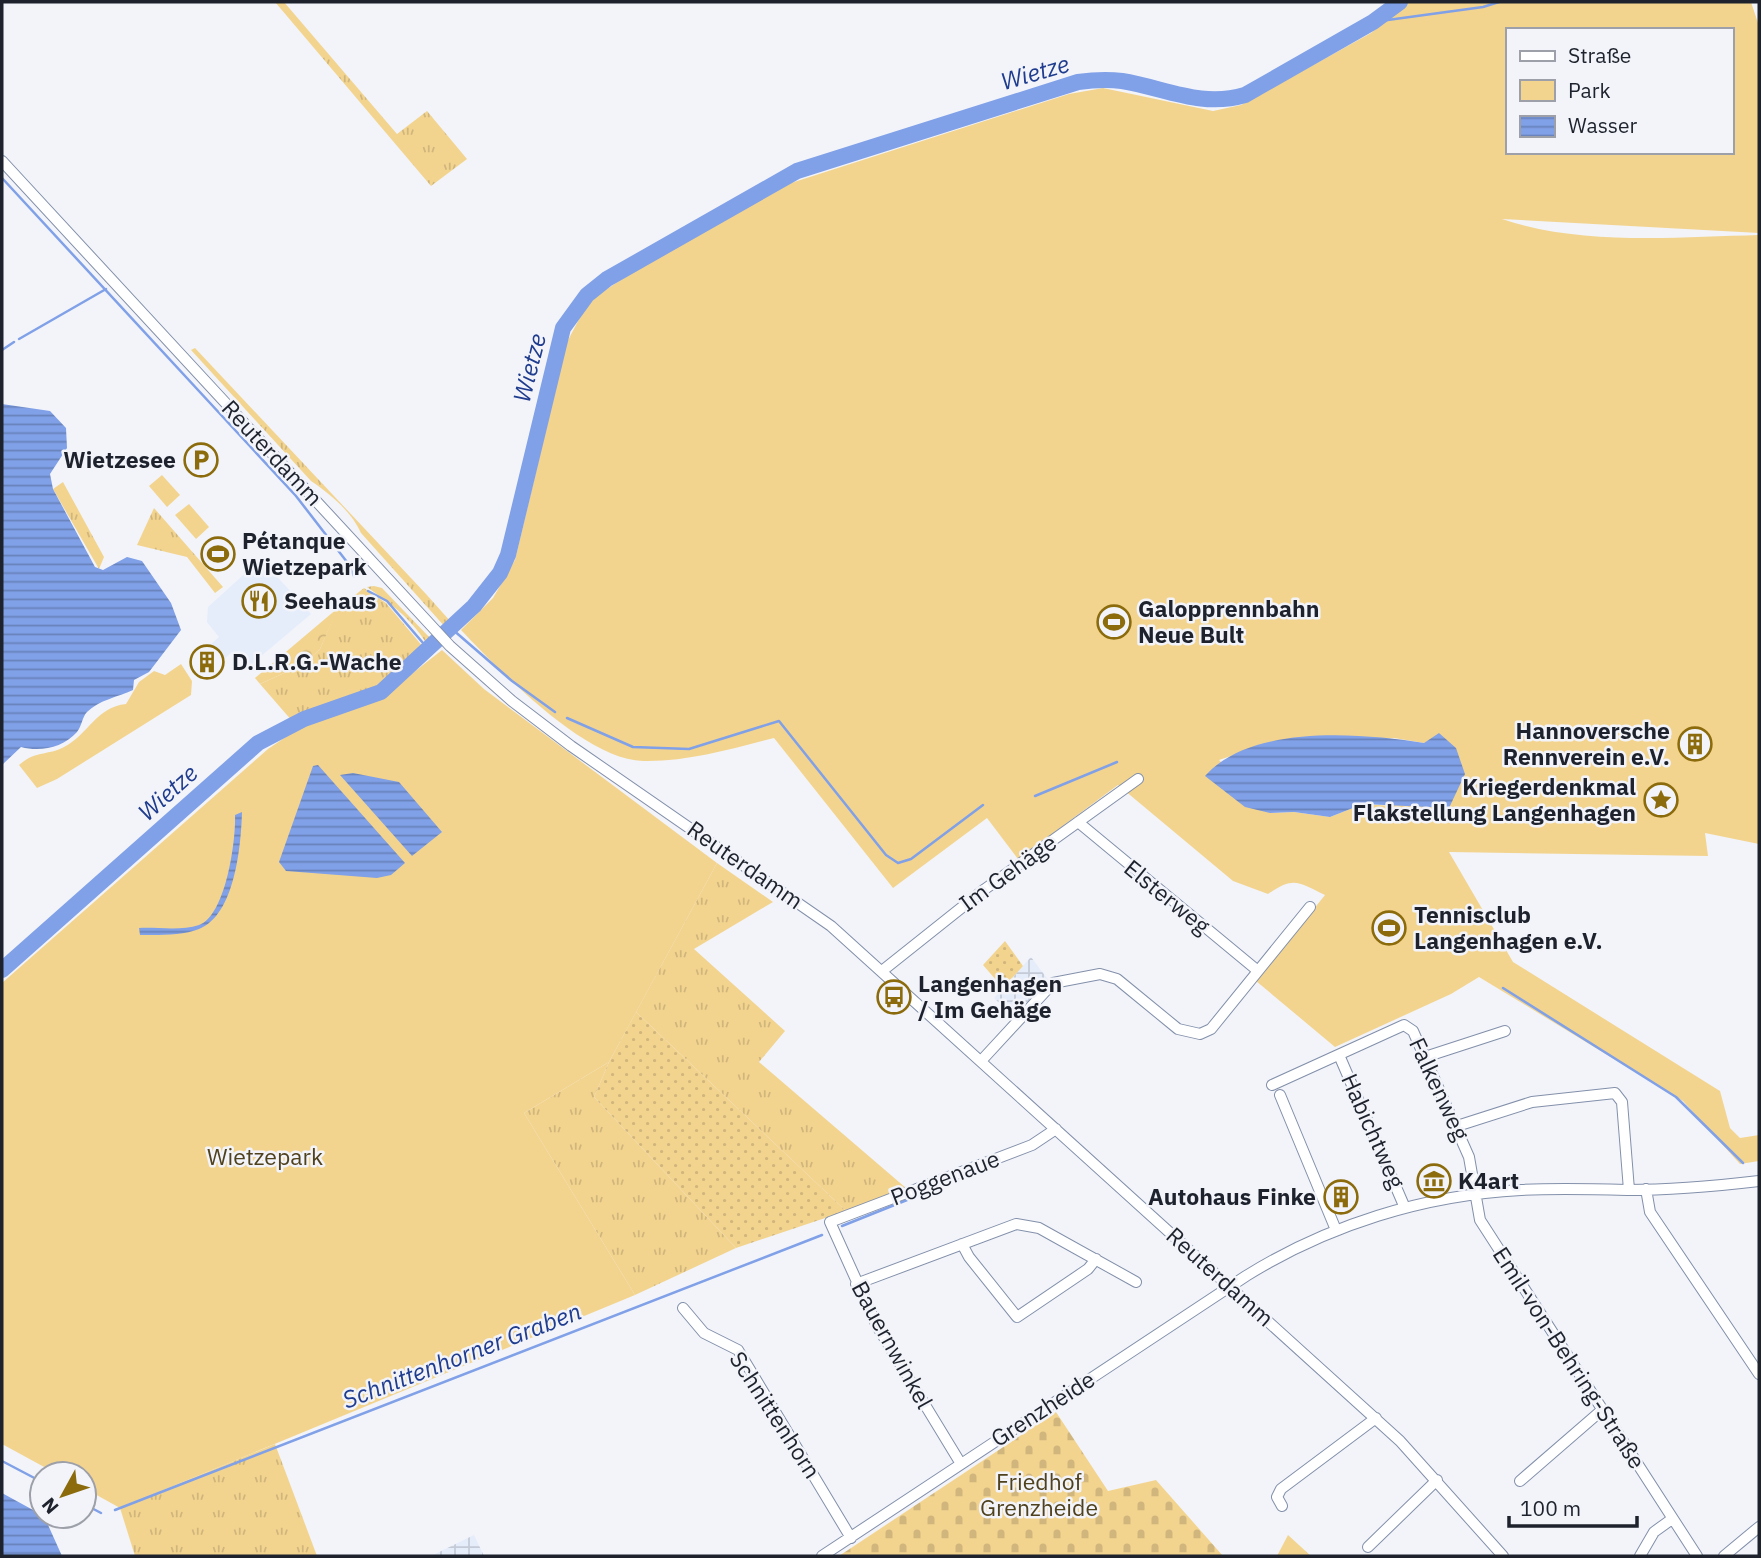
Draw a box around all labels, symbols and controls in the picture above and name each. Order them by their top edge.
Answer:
legend [1506,28,1733,154]
text: Straße [1568,41,1631,69]
water label: Wietze [997,47,1073,97]
text: Park [1568,76,1611,104]
text: Wasser [1568,111,1638,139]
water label: Wietze [505,330,553,406]
street label: Reuterdamm [216,393,330,512]
parking icon: Wietzesee [182,441,220,479]
place label: Wietzesee [63,444,176,474]
place label: Pétanque Wietzepark [242,525,368,581]
sports icon: Pétanque Wietzepark [199,535,237,573]
restaurant icon: Seehaus [240,582,278,620]
place label: Seehaus [284,585,376,615]
place label: Galopprennbahn Neue Bult [1138,593,1320,649]
sports icon: Galopprennbahn Neue Bult [1095,603,1133,641]
building icon: D.L.R.G.-Wache [188,643,226,681]
place label: D.L.R.G.-Wache [232,646,402,676]
place label: Hannoversche Rennverein e.V. [1503,715,1670,771]
building icon: Hannoversche Rennverein e.V. [1676,725,1714,763]
water label: Wietze [131,757,204,828]
place label: Kriegerdenkmal Flakstellung Langenhagen [1353,771,1636,827]
place icon: Kriegerdenkmal Flakstellung Langenhagen [1642,781,1680,819]
street label: Reuterdamm [682,813,809,915]
street label: Im Gehäge [953,827,1062,918]
street label: Elsterweg [1118,852,1217,940]
place label: Tennisclub Langenhagen e.V. [1414,899,1603,955]
sports icon: Tennisclub Langenhagen e.V. [1370,909,1408,947]
place label: Langenhagen / Im Gehäge [918,968,1062,1024]
bus stop icon: Langenhagen / Im Gehäge [875,978,913,1016]
street label: Falkenweg [1403,1032,1477,1145]
street label: Habichtweg [1335,1068,1413,1193]
park label: Wietzepark [207,1141,323,1171]
street label: Poggenaue [886,1143,1003,1212]
museum icon: K4art [1415,1162,1453,1200]
place label: K4art [1458,1165,1519,1195]
building icon: Autohaus Finke [1322,1178,1360,1216]
place label: Autohaus Finke [1148,1181,1316,1211]
street label: Reuterdamm [1161,1220,1281,1332]
street label: Emil-von-Behring-Straße [1487,1241,1653,1474]
street label: Bauernwinkel [845,1275,940,1414]
water label: Schnittenhorner Graben [338,1295,586,1415]
street label: Schnittenhorn [724,1345,828,1484]
street label: Grenzheide [985,1363,1100,1453]
north arrow [28,1460,98,1530]
park label: Friedhof Grenzheide [980,1466,1098,1522]
scale bar [1509,1484,1637,1528]
text: N [36,1493,64,1519]
text: 100 m [1520,1494,1581,1522]

